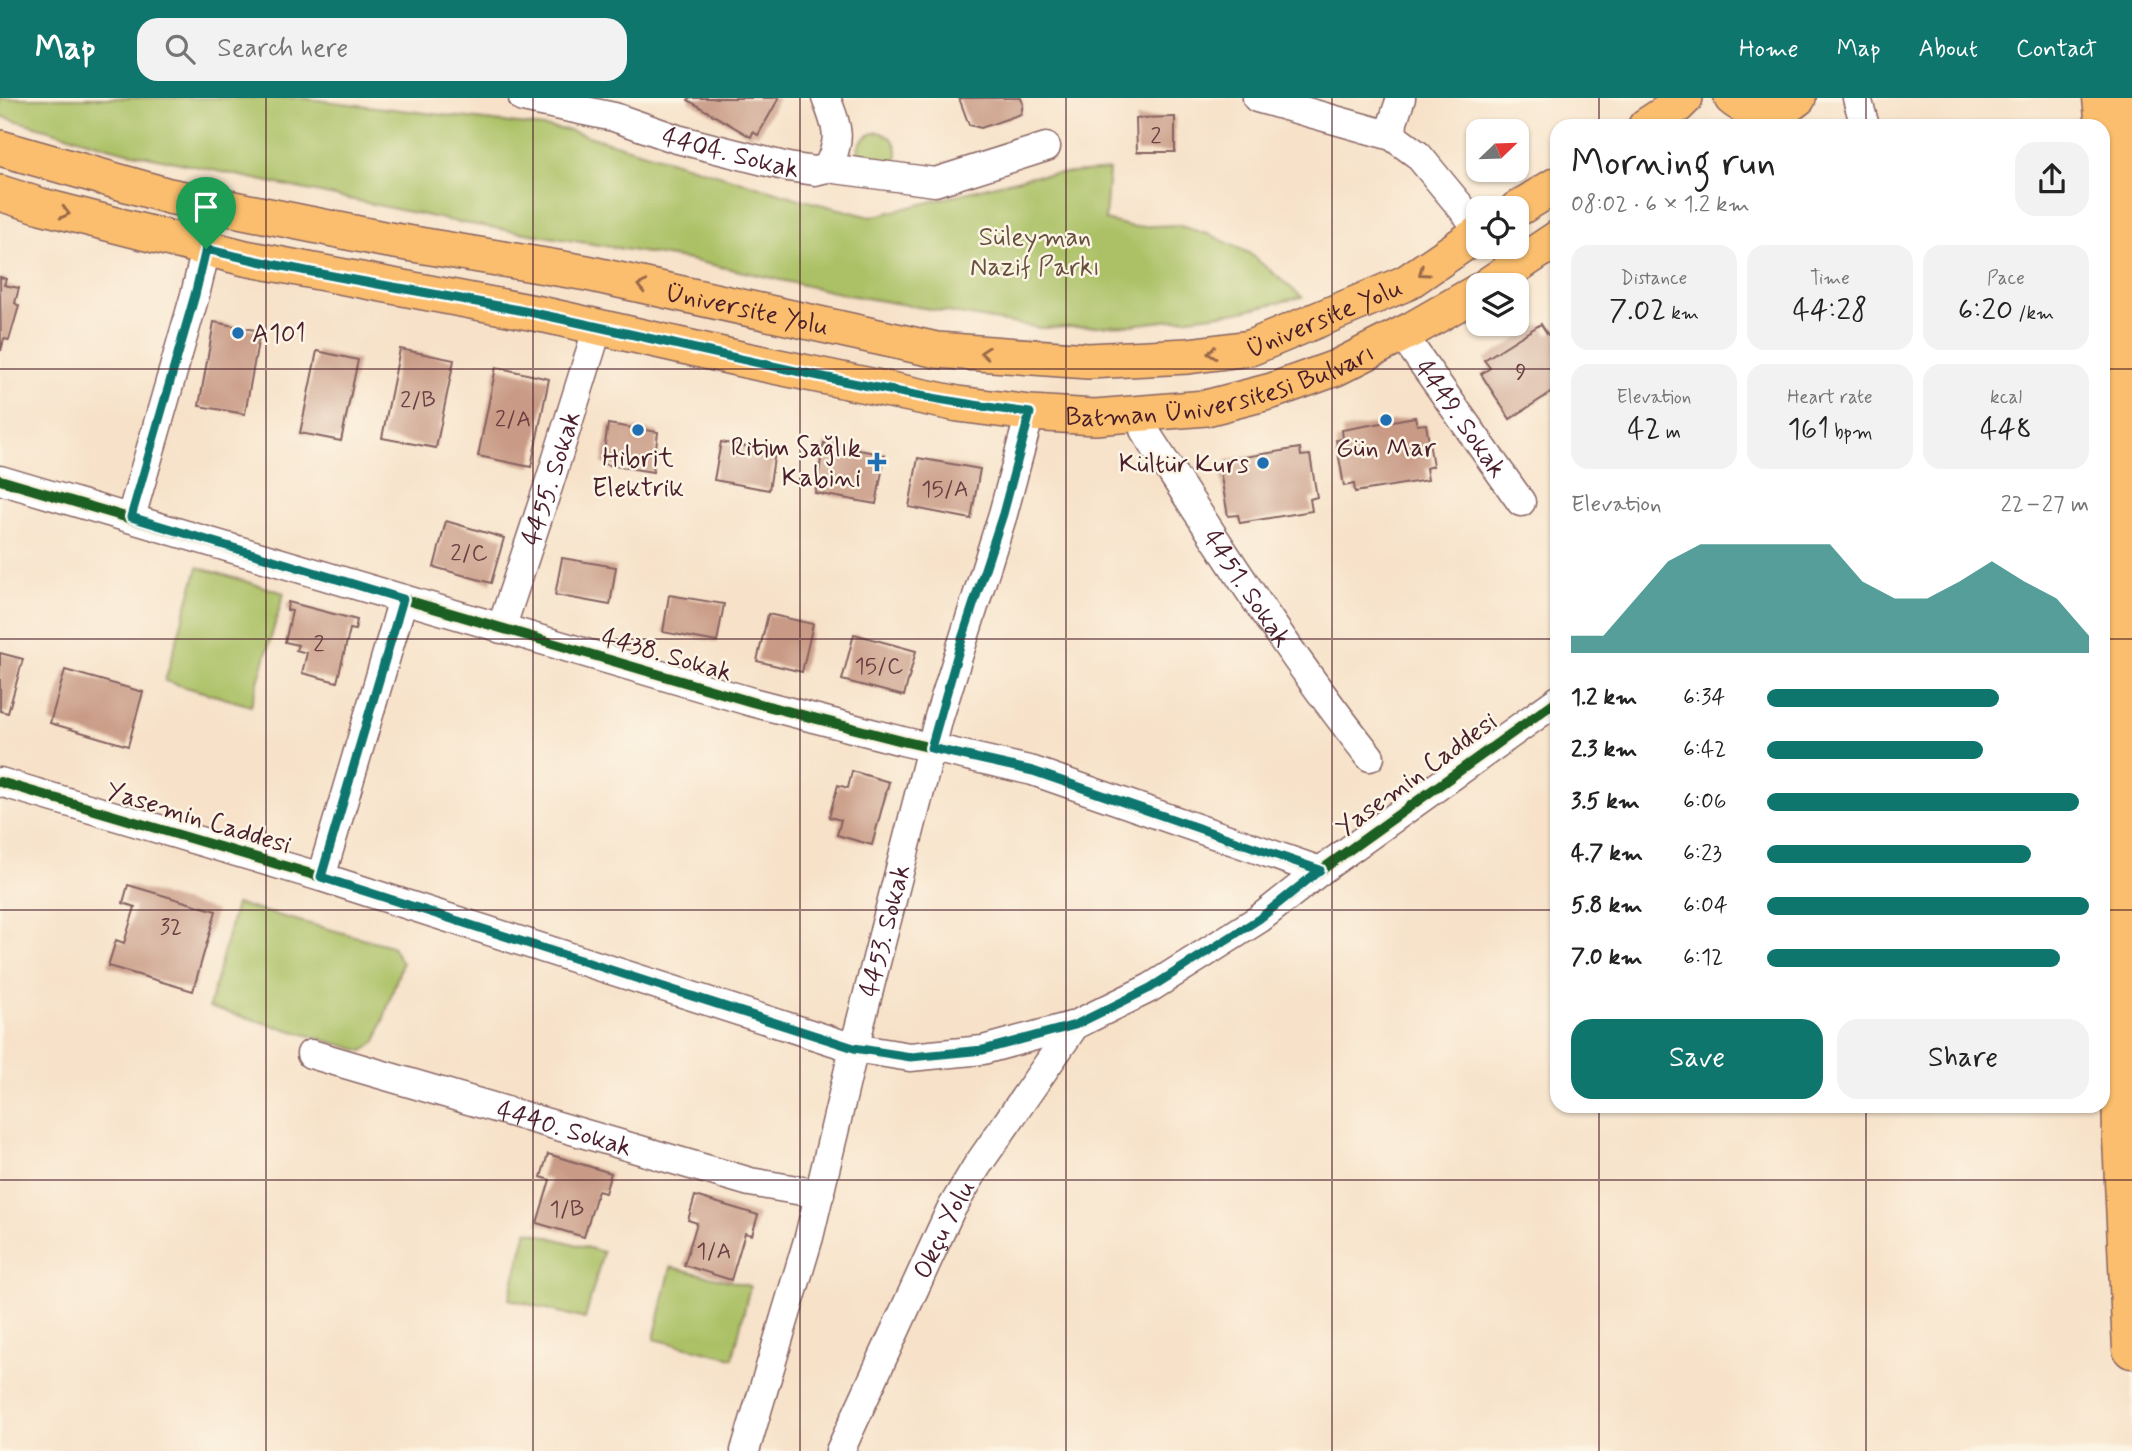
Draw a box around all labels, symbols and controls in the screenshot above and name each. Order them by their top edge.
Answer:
search box [137,18,627,81]
text: Map [35,27,95,71]
icon: search [161,30,199,68]
text: Search here [217,32,348,66]
text: Home [1739,34,1799,65]
text: Map [1837,34,1881,65]
text: About [1919,34,1978,65]
text: Contact [2016,34,2097,65]
north arrow [1466,119,1530,182]
map controls [1466,119,1529,336]
street label: 4404. Sokak [657,120,801,187]
house number: 2 [1150,122,1162,152]
text: Morning run [1571,139,1776,188]
button: share [2015,142,2089,216]
pin [176,177,236,249]
icon: arrive [187,188,225,226]
text: 08:02 · 6 × 1.2 km [1571,190,1750,220]
button: locate [1466,196,1529,259]
one-way arrow [59,204,71,219]
park label: Süleyman Nazif Parkı [970,221,1100,285]
one-way arrow [1417,264,1430,277]
text: Distance [1621,266,1687,291]
text: Time [1810,266,1850,291]
text: Pace [1987,266,2025,291]
street label: Üniversite Yolu [1241,271,1408,367]
button: layers [1466,273,1529,336]
street label: Üniversite Yolu [662,276,832,345]
one-way arrow [636,279,648,294]
text: 7.02 [1609,291,1666,330]
text: 44:28 [1793,291,1867,330]
text: 6:20 [1958,291,2013,330]
text: km [1666,301,1699,326]
text: /km [2013,301,2054,326]
place label: A101 [252,318,306,352]
marker: A101 [230,325,246,341]
street label: Batman Üniversitesi Bulvarı [1064,336,1380,436]
one-way arrow [1206,345,1218,360]
one-way arrow [979,346,990,361]
street label: 4449. Sokak [1406,353,1514,485]
house number: 9 [1515,358,1527,388]
text: Elevation [1617,385,1691,410]
text: Heart rate [1787,385,1873,410]
text: kcal [1990,385,2022,410]
house number: 2/B [400,386,436,416]
house number: 2/A [495,405,531,435]
street label: 4455. Sokak [515,407,590,550]
text: 42 [1627,410,1661,449]
text: 161 [1787,410,1829,449]
text: 448 [1980,410,2032,449]
marker: Gün Mar [1378,412,1394,428]
text: m [1661,420,1681,445]
text: bpm [1829,420,1873,445]
marker: Hibrit Elektrik [630,422,646,438]
place label: Ritim Sağlık Kabini [731,432,861,496]
place label: Gün Mar [1336,432,1437,466]
place label: Hibrit Elektrik [592,442,684,506]
place label: Kültür Kurs [1119,448,1249,482]
marker: Ritim Sağlık Kabini [867,452,887,472]
marker: Kültür Kurs [1255,455,1271,471]
house number: 15/A [921,475,969,505]
text: Elevation [1571,490,1662,520]
text: 22–27 m [2001,490,2089,520]
street label: 4451. Sokak [1194,523,1298,655]
house number: 2/C [450,539,488,569]
street label: 4438. Sokak [597,621,736,691]
house number: 2 [313,630,325,660]
house number: 15/C [855,652,903,682]
text: 1.2 km [1571,683,1637,713]
text: 6:34 [1683,683,1725,713]
street label: Yasemin Caddesi [1330,706,1505,846]
text: 2.3 km [1571,735,1637,765]
text: 6:42 [1683,735,1726,765]
street label: Yasemin Caddesi [102,775,295,863]
text: 3.5 km [1571,787,1640,817]
text: 6:06 [1683,787,1727,817]
text: 4.7 km [1571,839,1643,869]
text: 6:23 [1683,839,1722,869]
street label: 4453. Sokak [853,861,919,1001]
text: 5.8 km [1571,891,1642,921]
text: 6:04 [1683,891,1728,921]
house number: 32 [160,913,182,943]
text: 7.0 km [1571,943,1642,973]
text: 6:12 [1683,943,1723,973]
button: Save [1571,1019,1823,1099]
button: Share [1837,1019,2089,1099]
street label: 4440. Sokak [492,1094,635,1166]
street label: Okçu Yolu [906,1174,984,1285]
house number: 1/B [550,1195,584,1225]
house number: 1/A [696,1237,732,1267]

